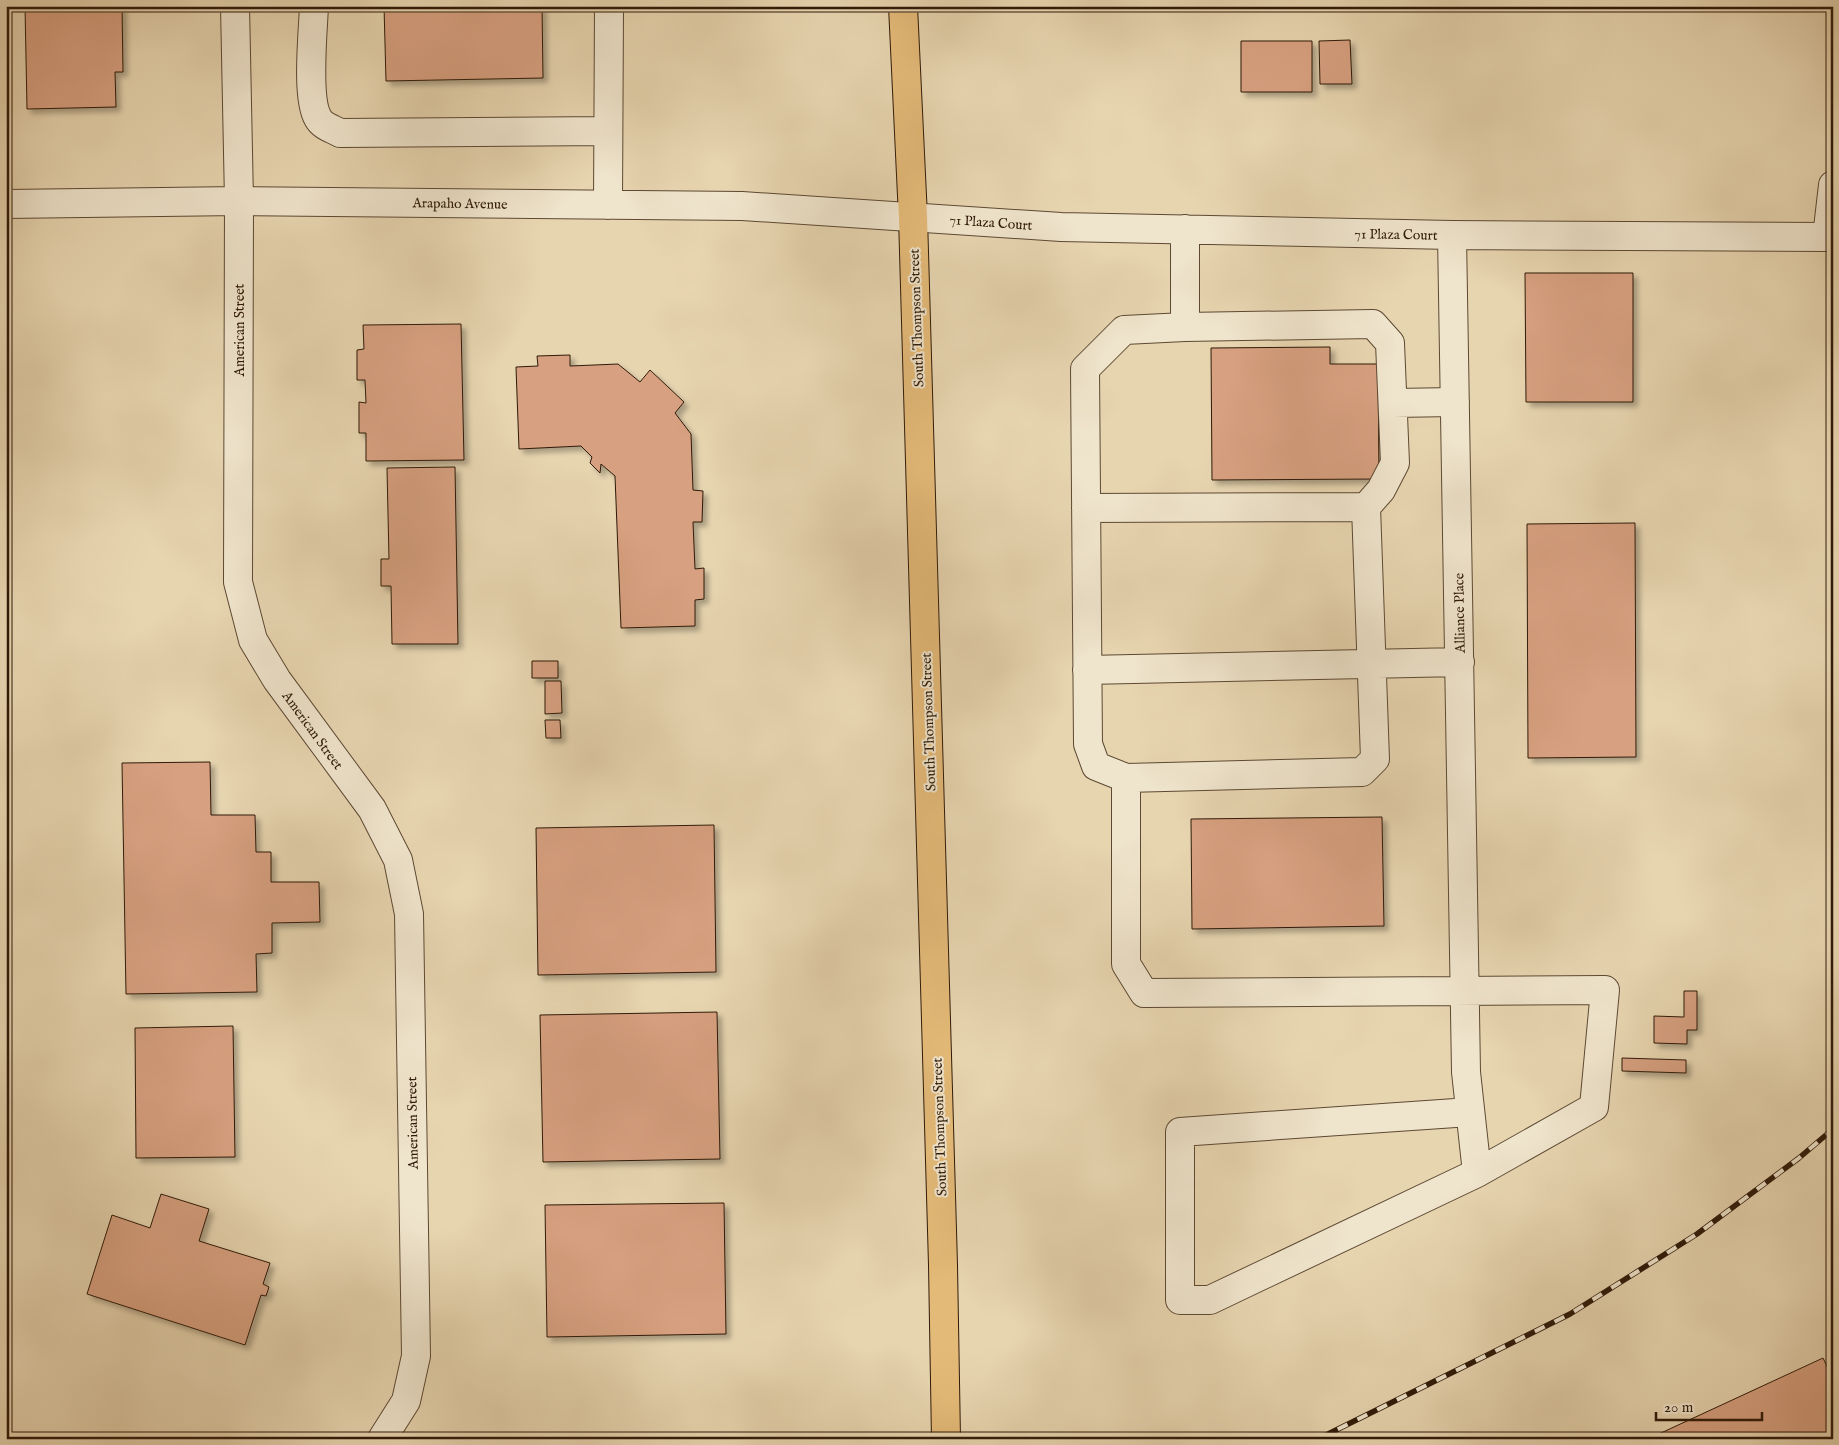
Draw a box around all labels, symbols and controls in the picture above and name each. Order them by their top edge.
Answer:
street label: Arapaho Avenue [411,194,508,214]
street label: 71 Plaza Court [949,211,1033,235]
street label: 71 Plaza Court [1354,225,1438,245]
street label: South Thompson Street [906,248,928,388]
street label: American Street [231,283,249,377]
street label: Alliance Place [1450,572,1470,654]
street label: South Thompson Street [918,652,940,792]
street label: American Street [277,687,347,774]
street label: South Thompson Street [929,1057,951,1197]
street label: American Street [403,1076,423,1171]
scale bar [1656,1390,1763,1422]
text: 20 m [1664,1398,1694,1417]

